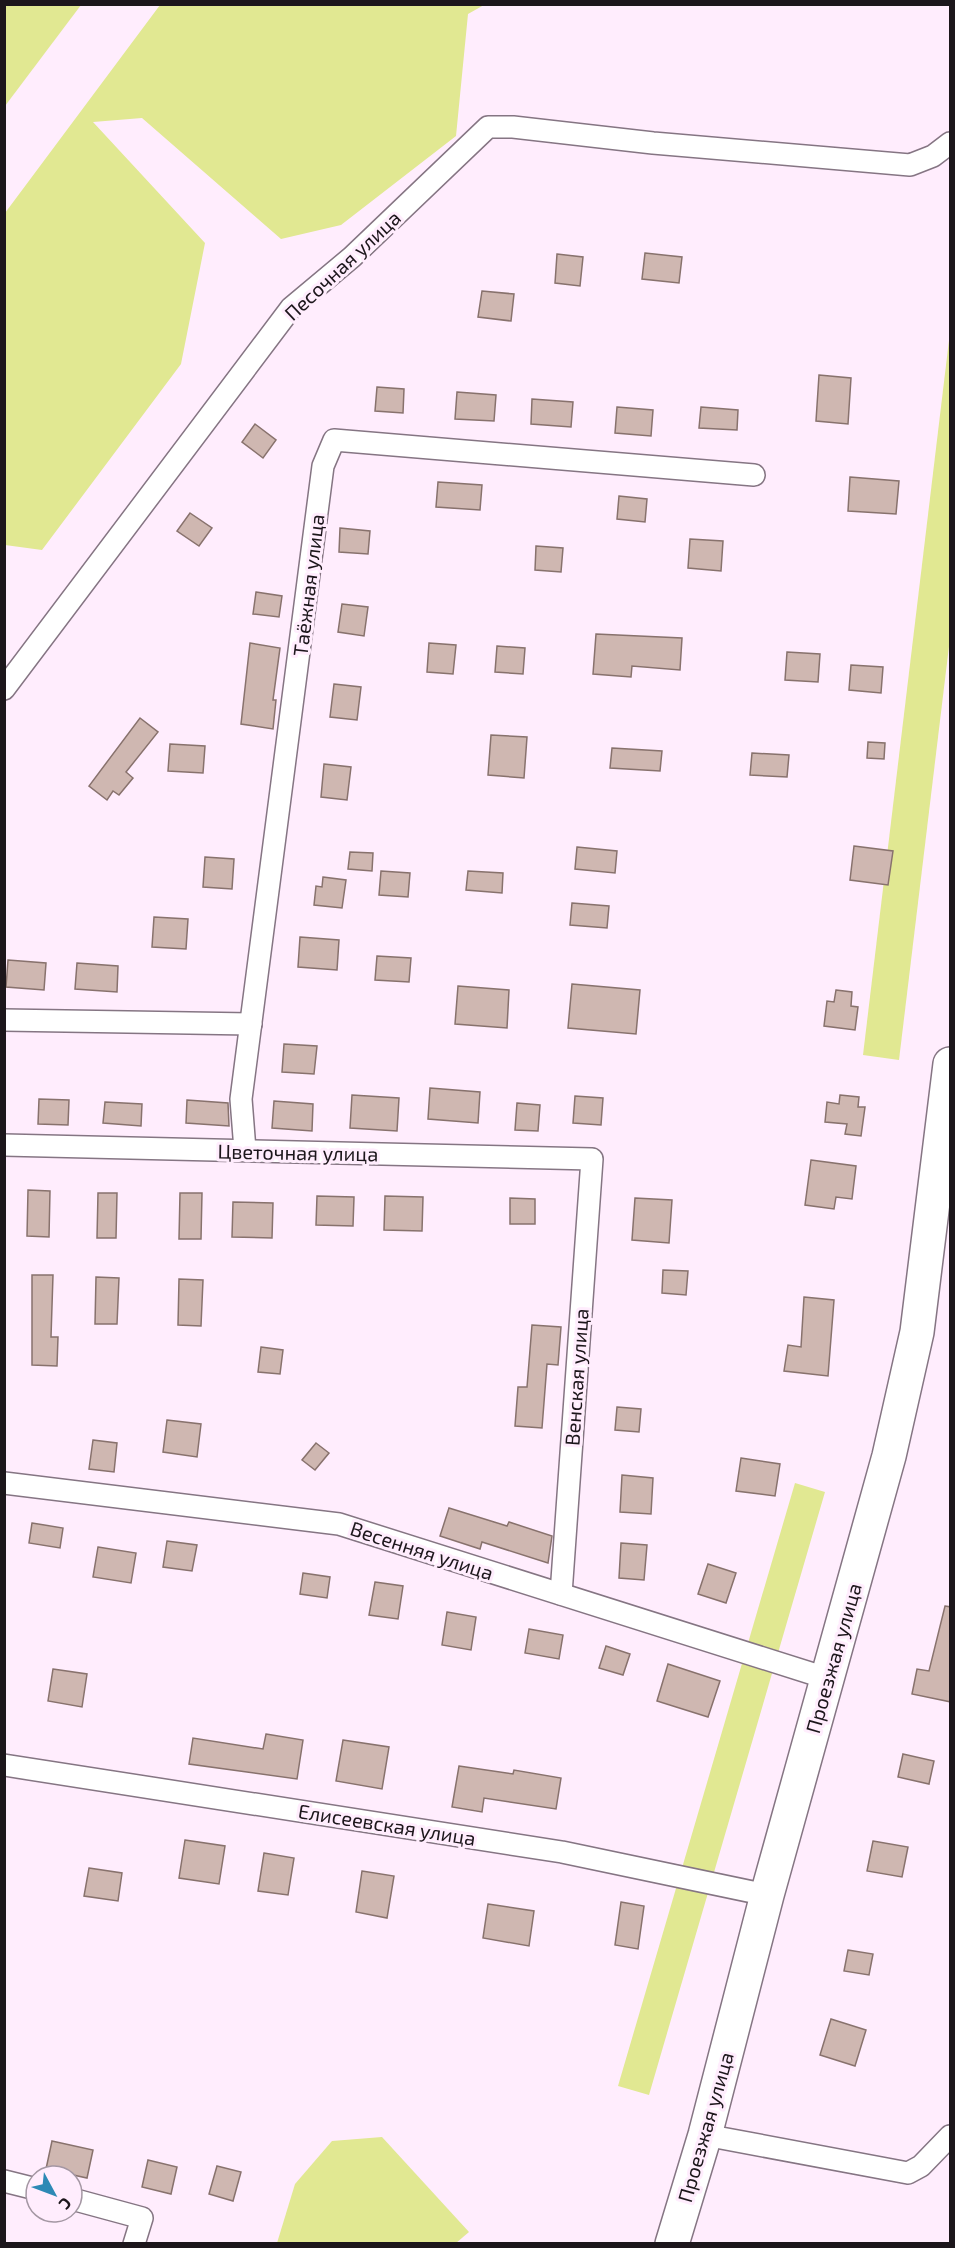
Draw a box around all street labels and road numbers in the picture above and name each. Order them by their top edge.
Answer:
street label: Песочная улица [279,205,406,326]
street label: Таёжная улица [287,513,330,658]
street label: Цветочная улица [217,1139,379,1166]
street label: Венская улица [559,1308,594,1447]
street label: Весенняя улица [347,1516,497,1585]
street label: Проезжая улица [800,1580,867,1736]
street label: Елисеевская улица [296,1798,477,1851]
street label: Проезжая улица [672,2049,739,2205]

